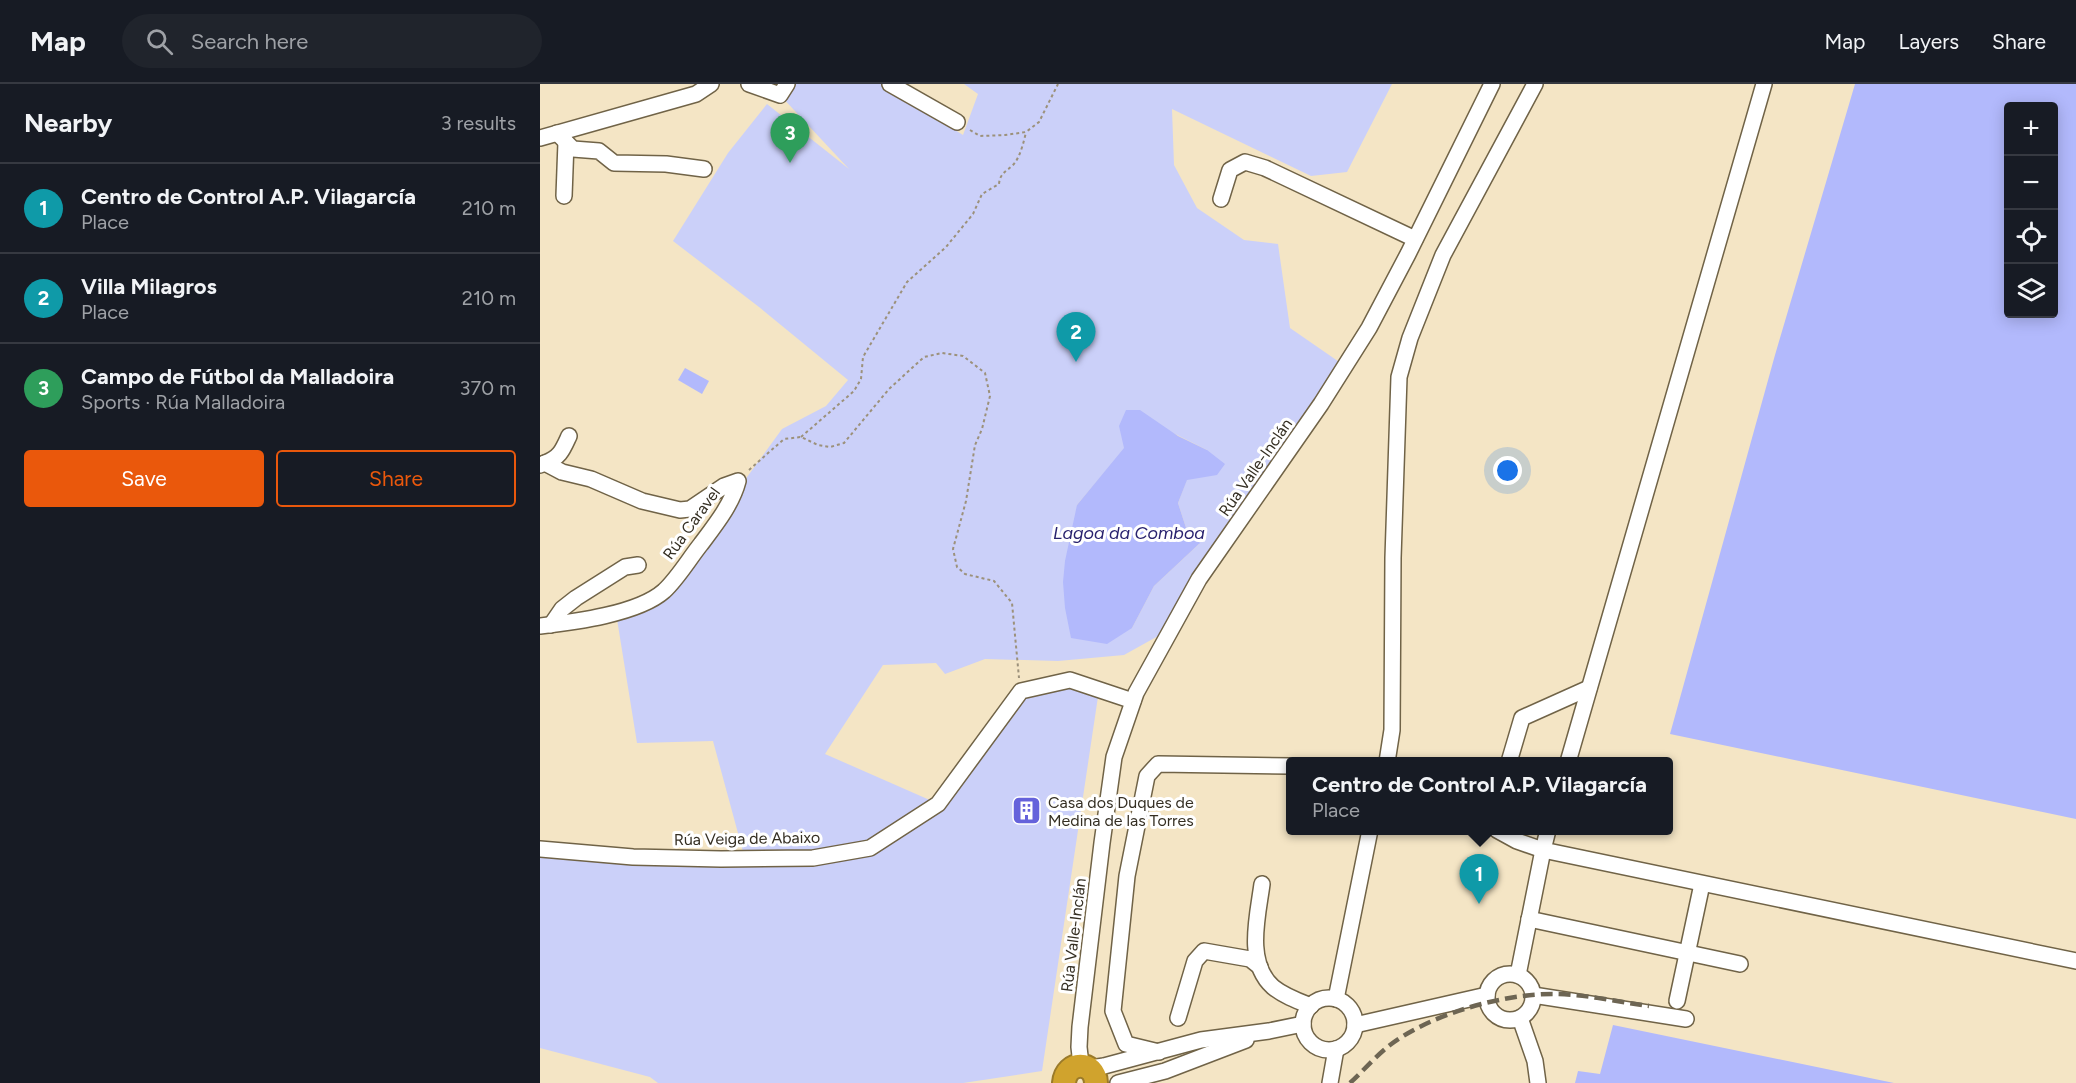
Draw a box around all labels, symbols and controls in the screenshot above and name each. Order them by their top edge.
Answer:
search box [122,14,542,68]
text: Map [30,24,86,58]
icon: search [143,25,176,58]
text: Search here [191,28,308,55]
text: Map [1825,29,1865,54]
text: Layers [1898,29,1959,54]
text: Share [1992,29,2046,54]
map controls [2004,102,2058,318]
button: + [2004,102,2058,156]
text: Nearby [24,107,112,139]
text: 3 results [441,111,516,135]
pin: 3 [770,113,810,163]
button: − [2004,156,2058,210]
text: Centro de Control A.P. Vilagarcía [81,183,416,210]
text: 1 [39,196,48,220]
text: 210 m [462,196,516,220]
text: Place [81,210,129,234]
button: locate [2004,210,2058,264]
button: layers [2004,264,2058,318]
text: Villa Milagros [81,273,217,300]
text: 2 [38,286,49,310]
text: 210 m [462,286,516,310]
text: Place [81,300,129,324]
pin: 2 [1056,312,1096,362]
text: Campo de Fútbol da Malladoira [81,363,394,390]
text: 3 [38,376,49,400]
text: 370 m [460,376,516,400]
text: Sports · Rúa Malladoira [81,390,285,414]
street label: Rúa Valle-Inclán [1215,415,1296,520]
button: Save [24,450,264,507]
button: Share [276,450,516,507]
your location [1493,456,1522,485]
street label: Rúa Caravel [659,483,724,563]
water label: Lagoa da Comboa [1053,522,1205,544]
popup [1286,757,1673,835]
text: Centro de Control A.P. Vilagarcía [1312,771,1647,798]
place label: Casa dos Duques de Medina de las Torres [1048,793,1194,830]
building icon: Casa dos Duques de Medina de las Torres [1011,795,1043,827]
text: Place [1312,798,1360,822]
street label: Rúa Veiga de Abaixo [674,828,820,849]
pin: 1 [1460,854,1498,904]
street label: Rúa Valle-Inclán [1057,877,1090,993]

